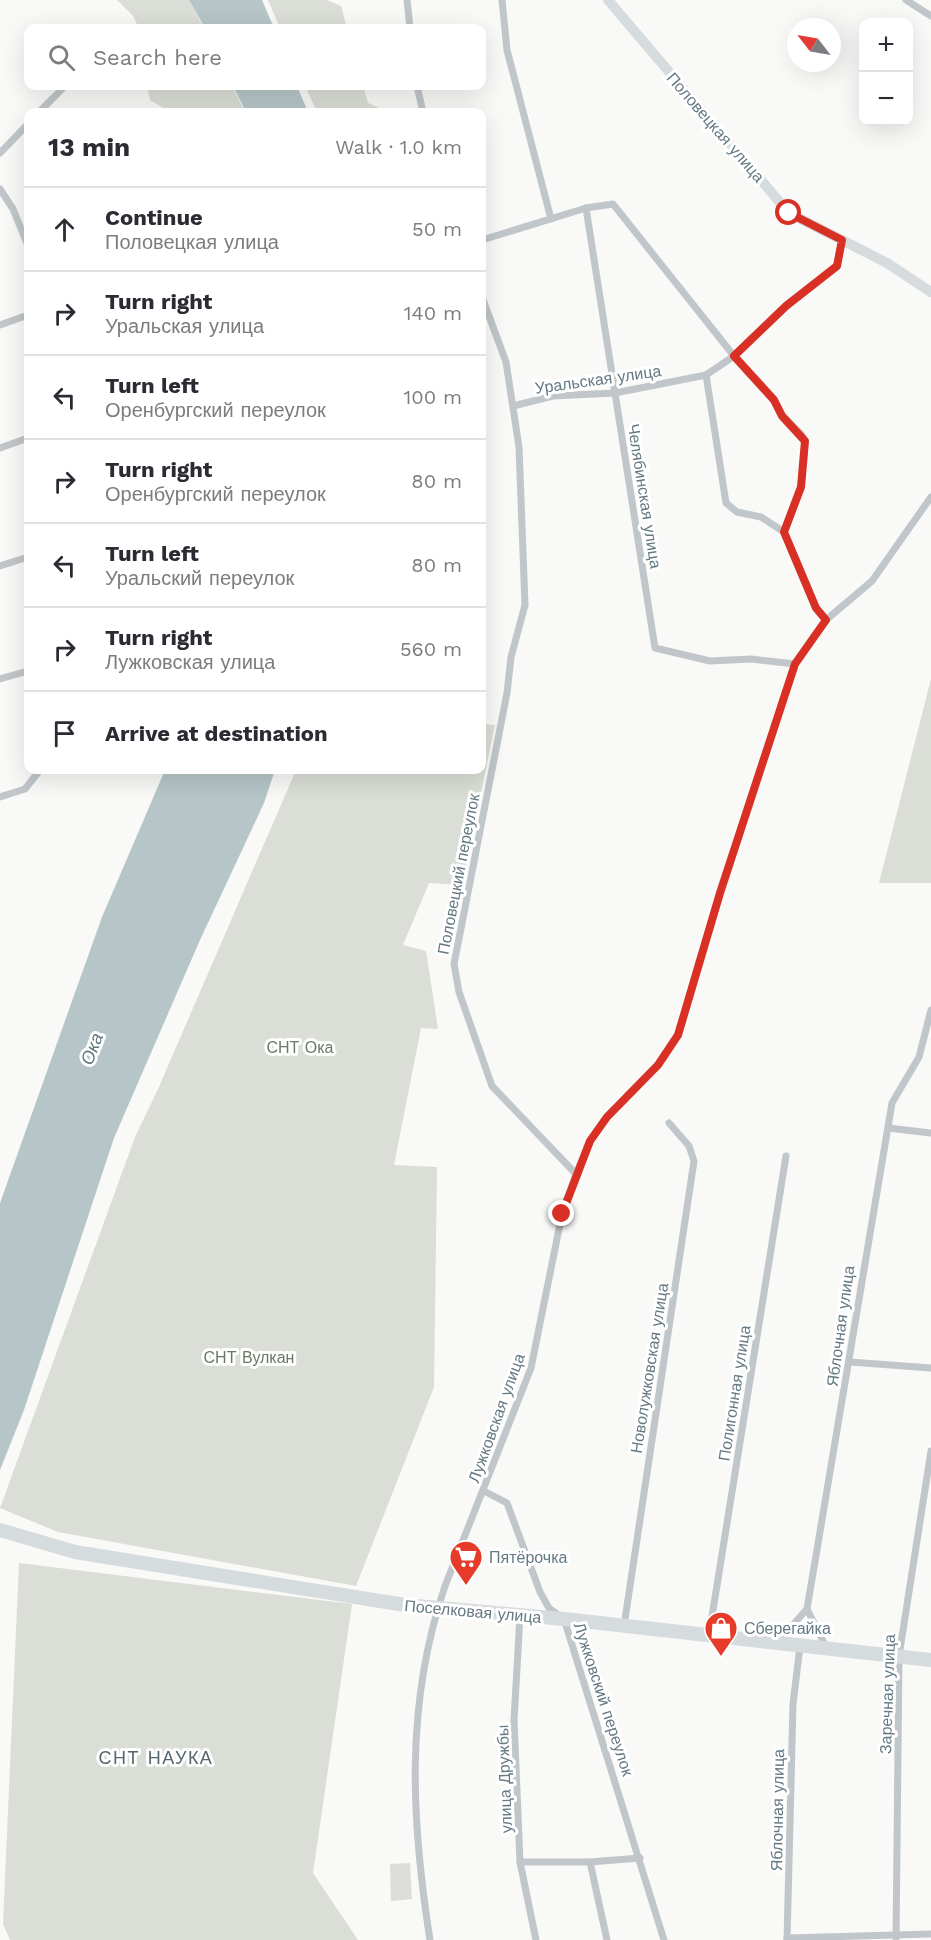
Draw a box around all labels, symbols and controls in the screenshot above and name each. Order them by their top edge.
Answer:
north arrow [787,18,841,72]
map controls [859,18,913,126]
button: + [859,18,913,72]
search box [24,24,486,90]
icon: search [45,41,78,74]
text: Search here [93,45,222,70]
street label: Половецкая улица [663,69,769,186]
button: − [859,72,913,126]
text: 13 min [48,132,130,162]
text: Walk · 1.0 km [335,135,462,159]
route start [775,199,801,225]
text: Continue [105,205,203,230]
icon: ahead [48,213,81,246]
text: 50 m [412,217,462,241]
text: Половецкая улица [105,230,279,254]
text: Turn right [105,289,212,314]
icon: right [48,297,81,330]
text: 140 m [404,301,462,325]
text: Уральская улица [105,314,264,338]
street label: Уральская улица [534,361,663,398]
text: Turn left [105,373,199,398]
icon: left [48,381,81,414]
text: 100 m [403,385,462,409]
text: Оренбургский переулок [105,398,326,422]
street label: Челябинская улица [624,422,665,570]
text: Turn right [105,457,212,482]
icon: right [48,465,81,498]
text: 80 m [411,469,462,493]
text: Оренбургский переулок [105,482,326,506]
text: Turn left [105,541,199,566]
icon: left [48,549,81,582]
text: 80 m [411,553,462,577]
text: Уральский переулок [105,566,294,590]
text: Turn right [105,625,212,650]
icon: right [48,633,81,666]
text: 560 m [400,637,462,661]
text: Лужковская улица [105,650,275,674]
icon: arrive [48,717,81,750]
text: Arrive at destination [105,721,328,746]
street label: Половецкий переулок [434,791,484,956]
water label: Ока [76,1030,107,1068]
park label: СНТ Ока [266,1038,334,1057]
route end [548,1200,574,1226]
street label: Яблочная улица [823,1264,858,1388]
street label: Новолужковская улица [627,1281,672,1455]
street label: Полигонная улица [714,1324,755,1462]
park label: СНТ Вулкан [204,1348,294,1367]
street label: Лужковская улица [464,1351,529,1485]
supermarket icon: Пятёрочка [448,1539,484,1586]
place label: Пятёрочка [489,1548,568,1567]
street label: Поселковая улица [404,1596,542,1627]
shop icon: Сберегайка [703,1610,739,1657]
place label: Сберегайка [744,1619,831,1638]
street label: Лужковский переулок [570,1620,638,1779]
street label: Заречная улица [876,1634,899,1754]
street label: улица Дружбы [493,1724,516,1834]
district label: СНТ НАУКА [99,1747,213,1768]
street label: Яблочная улица [767,1749,788,1871]

